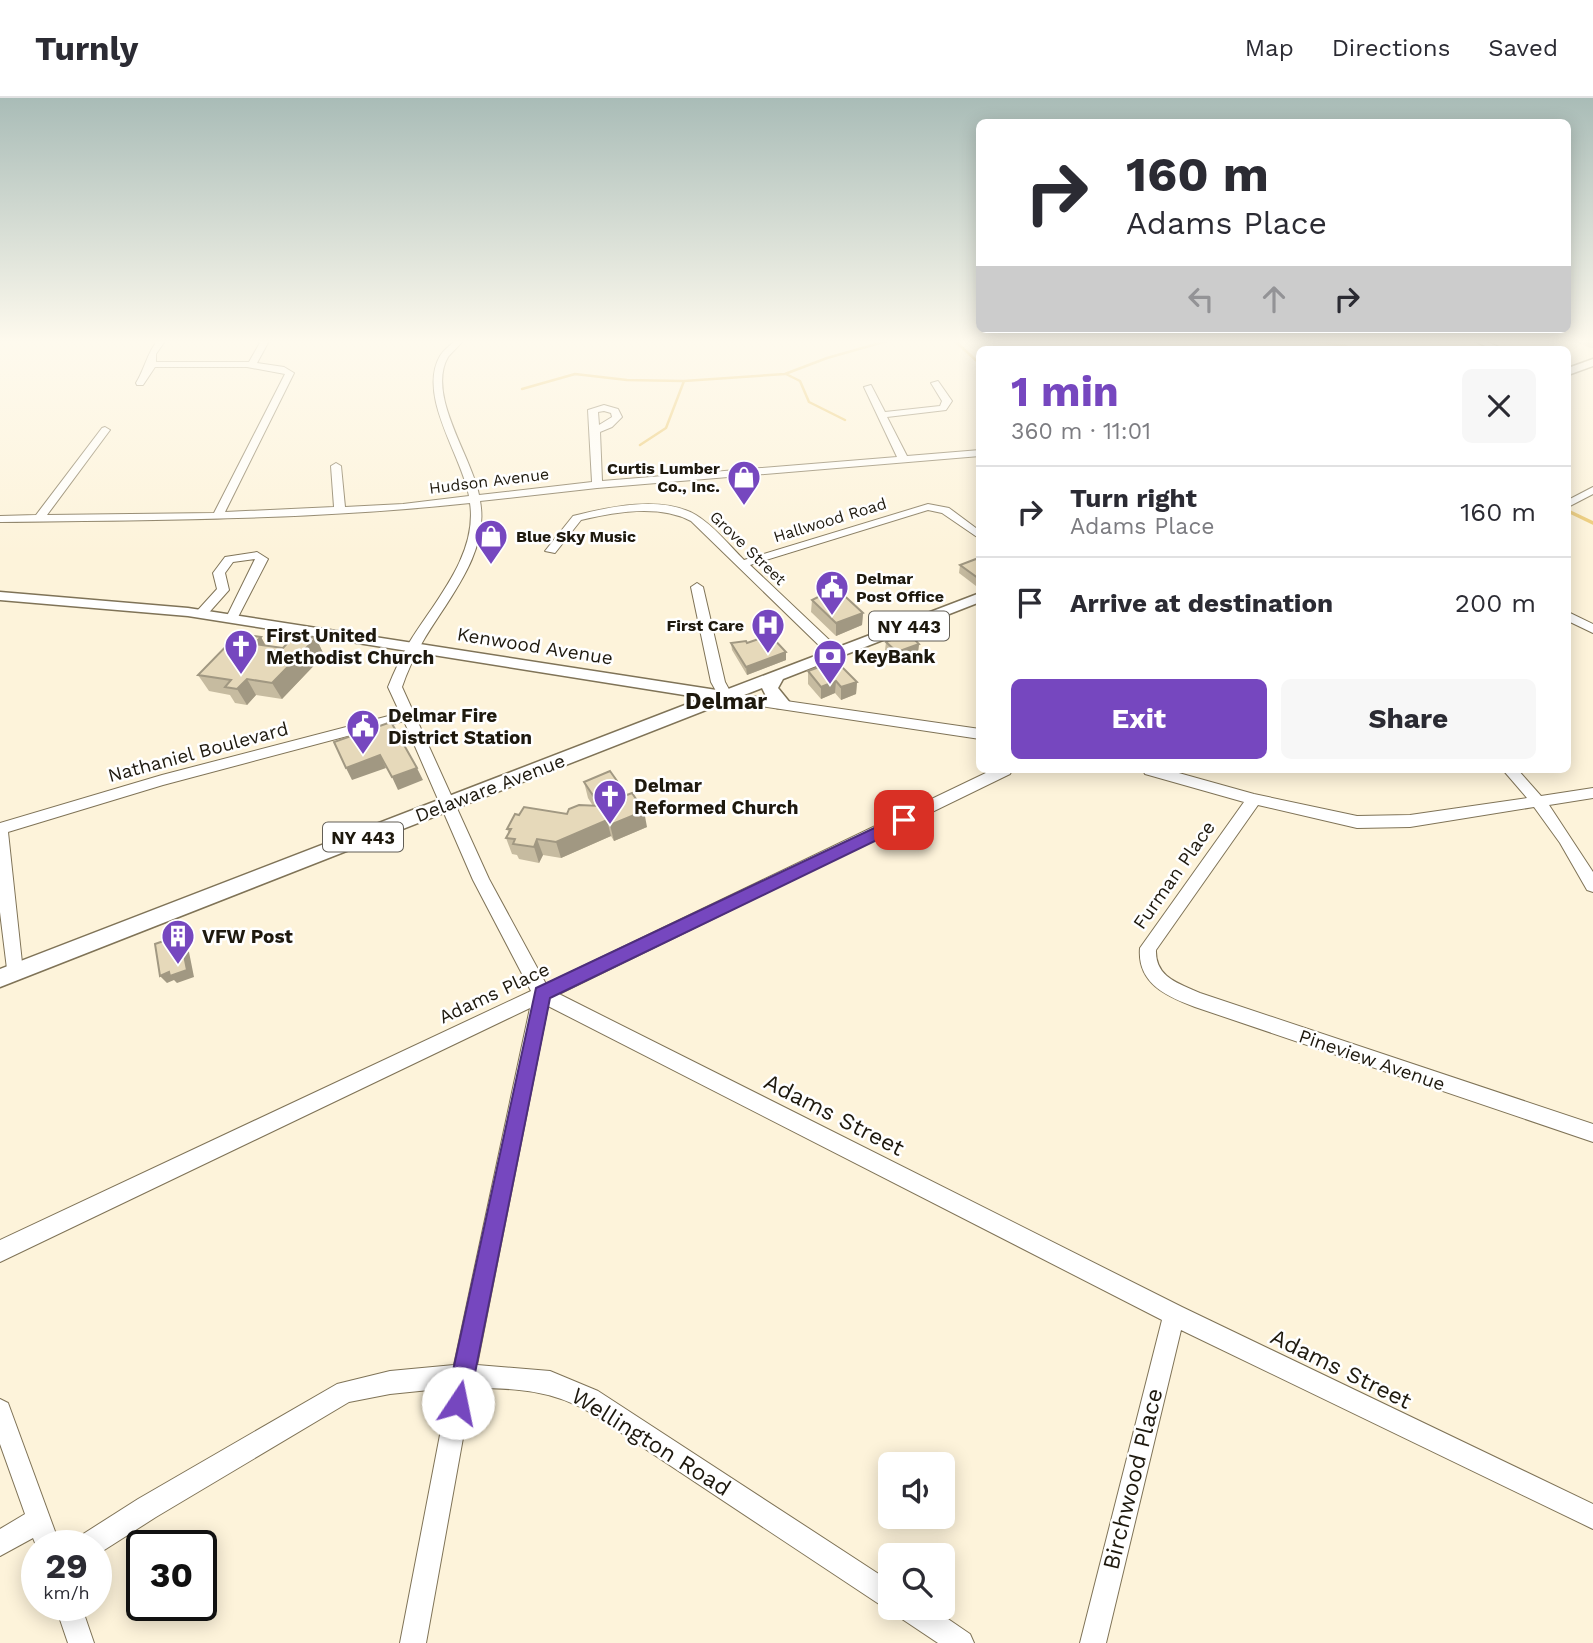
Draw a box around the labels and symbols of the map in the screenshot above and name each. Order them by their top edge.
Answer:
shop icon: Curtis Lumber Co., Inc. [725,458,763,507]
place label: Curtis Lumber Co., Inc. [607,459,720,496]
street label: Hudson Avenue [428,464,550,498]
street label: Hallwood Road [771,494,889,546]
street label: Grove Street [706,507,790,589]
shop icon: Blue Sky Music [472,517,510,566]
place label: Blue Sky Music [516,527,636,546]
public building icon: Delmar Post Office [813,568,851,617]
place label: Delmar Post Office [856,569,944,606]
hospital icon: First Care [749,606,787,655]
road number: NY 443 [869,612,949,640]
place label: First Care [667,616,744,635]
street label: Kenwood Avenue [455,622,615,670]
place label: First United Methodist Church [266,624,434,669]
church icon: First United Methodist Church [222,627,260,676]
bank icon: KeyBank [811,637,849,686]
place label: KeyBank [854,645,936,668]
district label: Delmar [685,688,767,715]
place label: Delmar Fire District Station [388,704,532,749]
public building icon: Delmar Fire District Station [344,707,382,756]
street label: Nathaniel Boulevard [105,717,291,787]
street label: Delaware Avenue [412,749,568,827]
place label: Delmar Reformed Church [634,774,799,819]
church icon: Delmar Reformed Church [591,777,629,826]
pin [874,790,934,850]
street label: Furman Place [1128,816,1220,934]
road number: NY 443 [323,822,403,852]
building icon: VFW Post [159,917,197,966]
place label: VFW Post [202,925,294,948]
street label: Adams Place [435,957,553,1029]
street label: Pineview Avenue [1296,1024,1448,1096]
street label: Adams Street [759,1068,909,1162]
street label: Adams Street [1266,1323,1416,1415]
position arrow [421,1366,495,1440]
street label: Wellington Road [566,1382,736,1502]
street label: Birchwood Place [1097,1385,1169,1573]
speed limit sign: 30 [126,1530,217,1621]

